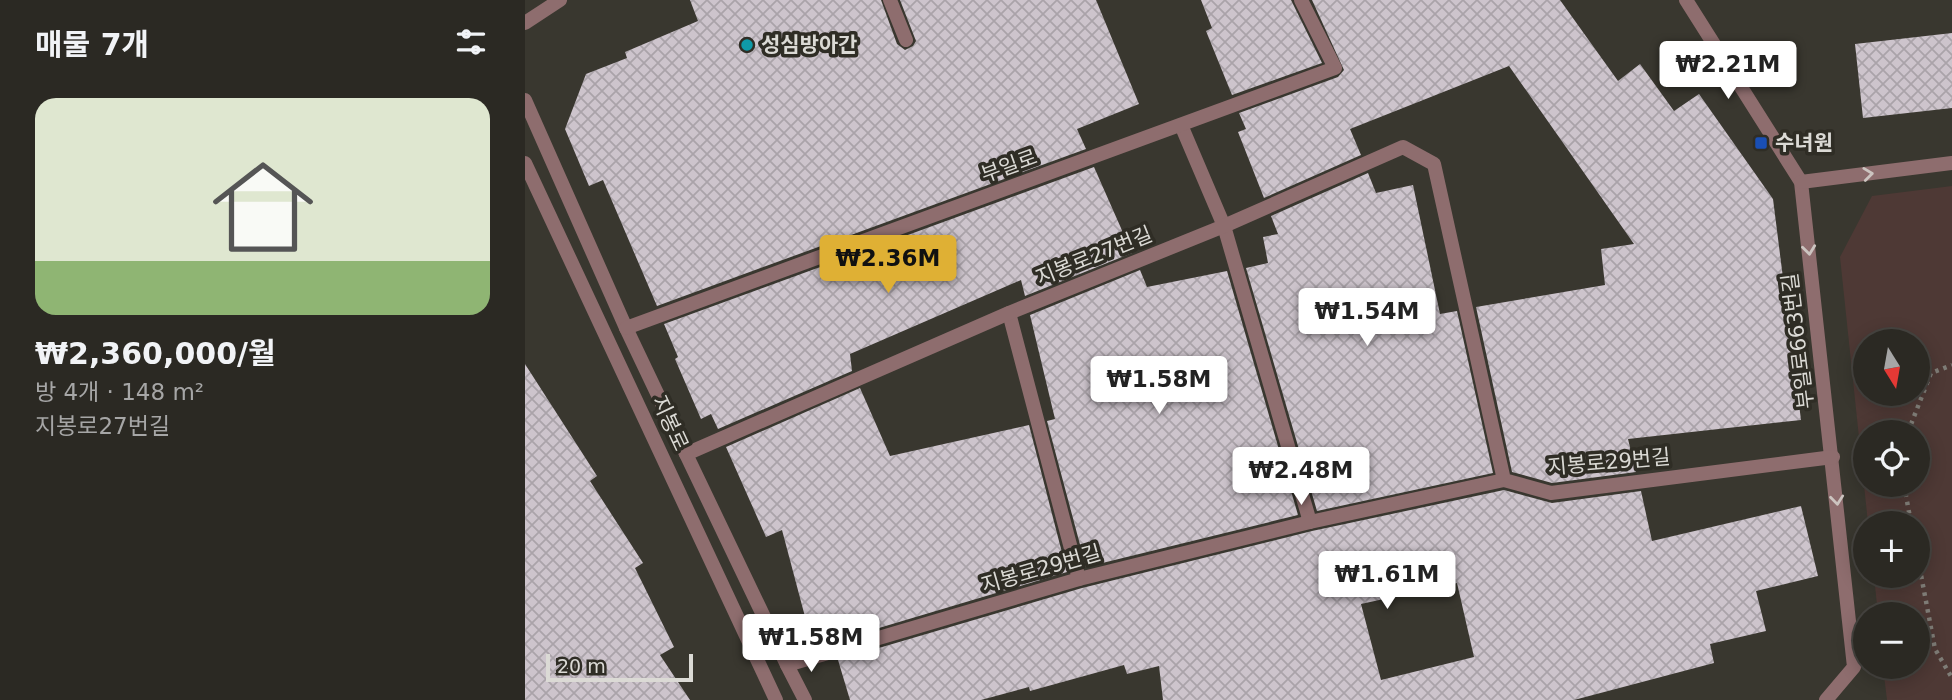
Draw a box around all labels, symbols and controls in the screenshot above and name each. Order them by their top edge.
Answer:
icon: filters [452,23,490,61]
text: 매물 7개 [35,27,149,62]
place label: 성심방아간 [761,33,858,57]
marker: 성심방아간 [739,37,755,53]
pin: ₩2.21M [1671,42,1785,101]
text: ₩2.21M [1675,51,1781,77]
place label: 수녀원 [1775,131,1833,155]
marker: 수녀원 [1753,135,1769,151]
icon: home [200,144,326,270]
street label: 부일로 [978,145,1040,187]
one-way arrow [1863,166,1874,181]
street label: 지봉로27번길 [1032,222,1156,290]
pin: ₩2.36M [831,236,945,295]
one-way arrow [1801,244,1816,256]
text: ₩2.36M [835,245,941,271]
street label: 부일로663번길 [1778,272,1818,410]
pin: ₩1.54M [1310,288,1424,348]
text: ₩1.54M [1314,298,1420,324]
north arrow [1853,329,1930,406]
map controls [1853,329,1930,679]
text: ₩2,360,000/월 [35,336,276,371]
pin: ₩1.58M [1102,356,1216,416]
text: ₩1.58M [1106,366,1212,392]
text: 방 4개 · 148 m² [35,379,204,405]
street label: 지봉로 [647,392,693,454]
text: 지봉로27번길 [35,413,170,439]
button: locate [1853,420,1930,497]
street label: 지봉로29번길 [1547,445,1671,479]
pin: ₩2.48M [1244,448,1358,507]
text: ₩2.48M [1248,457,1354,483]
one-way arrow [1829,495,1844,506]
button: + [1853,511,1930,588]
street label: 지봉로29번길 [978,540,1104,598]
pin: ₩1.61M [1330,552,1444,611]
text: ₩1.61M [1334,561,1440,587]
button: − [1853,602,1930,679]
pin: ₩1.58M [754,614,868,674]
text: ₩1.58M [758,624,864,650]
scale bar [546,651,693,683]
text: 20 m [557,655,606,677]

